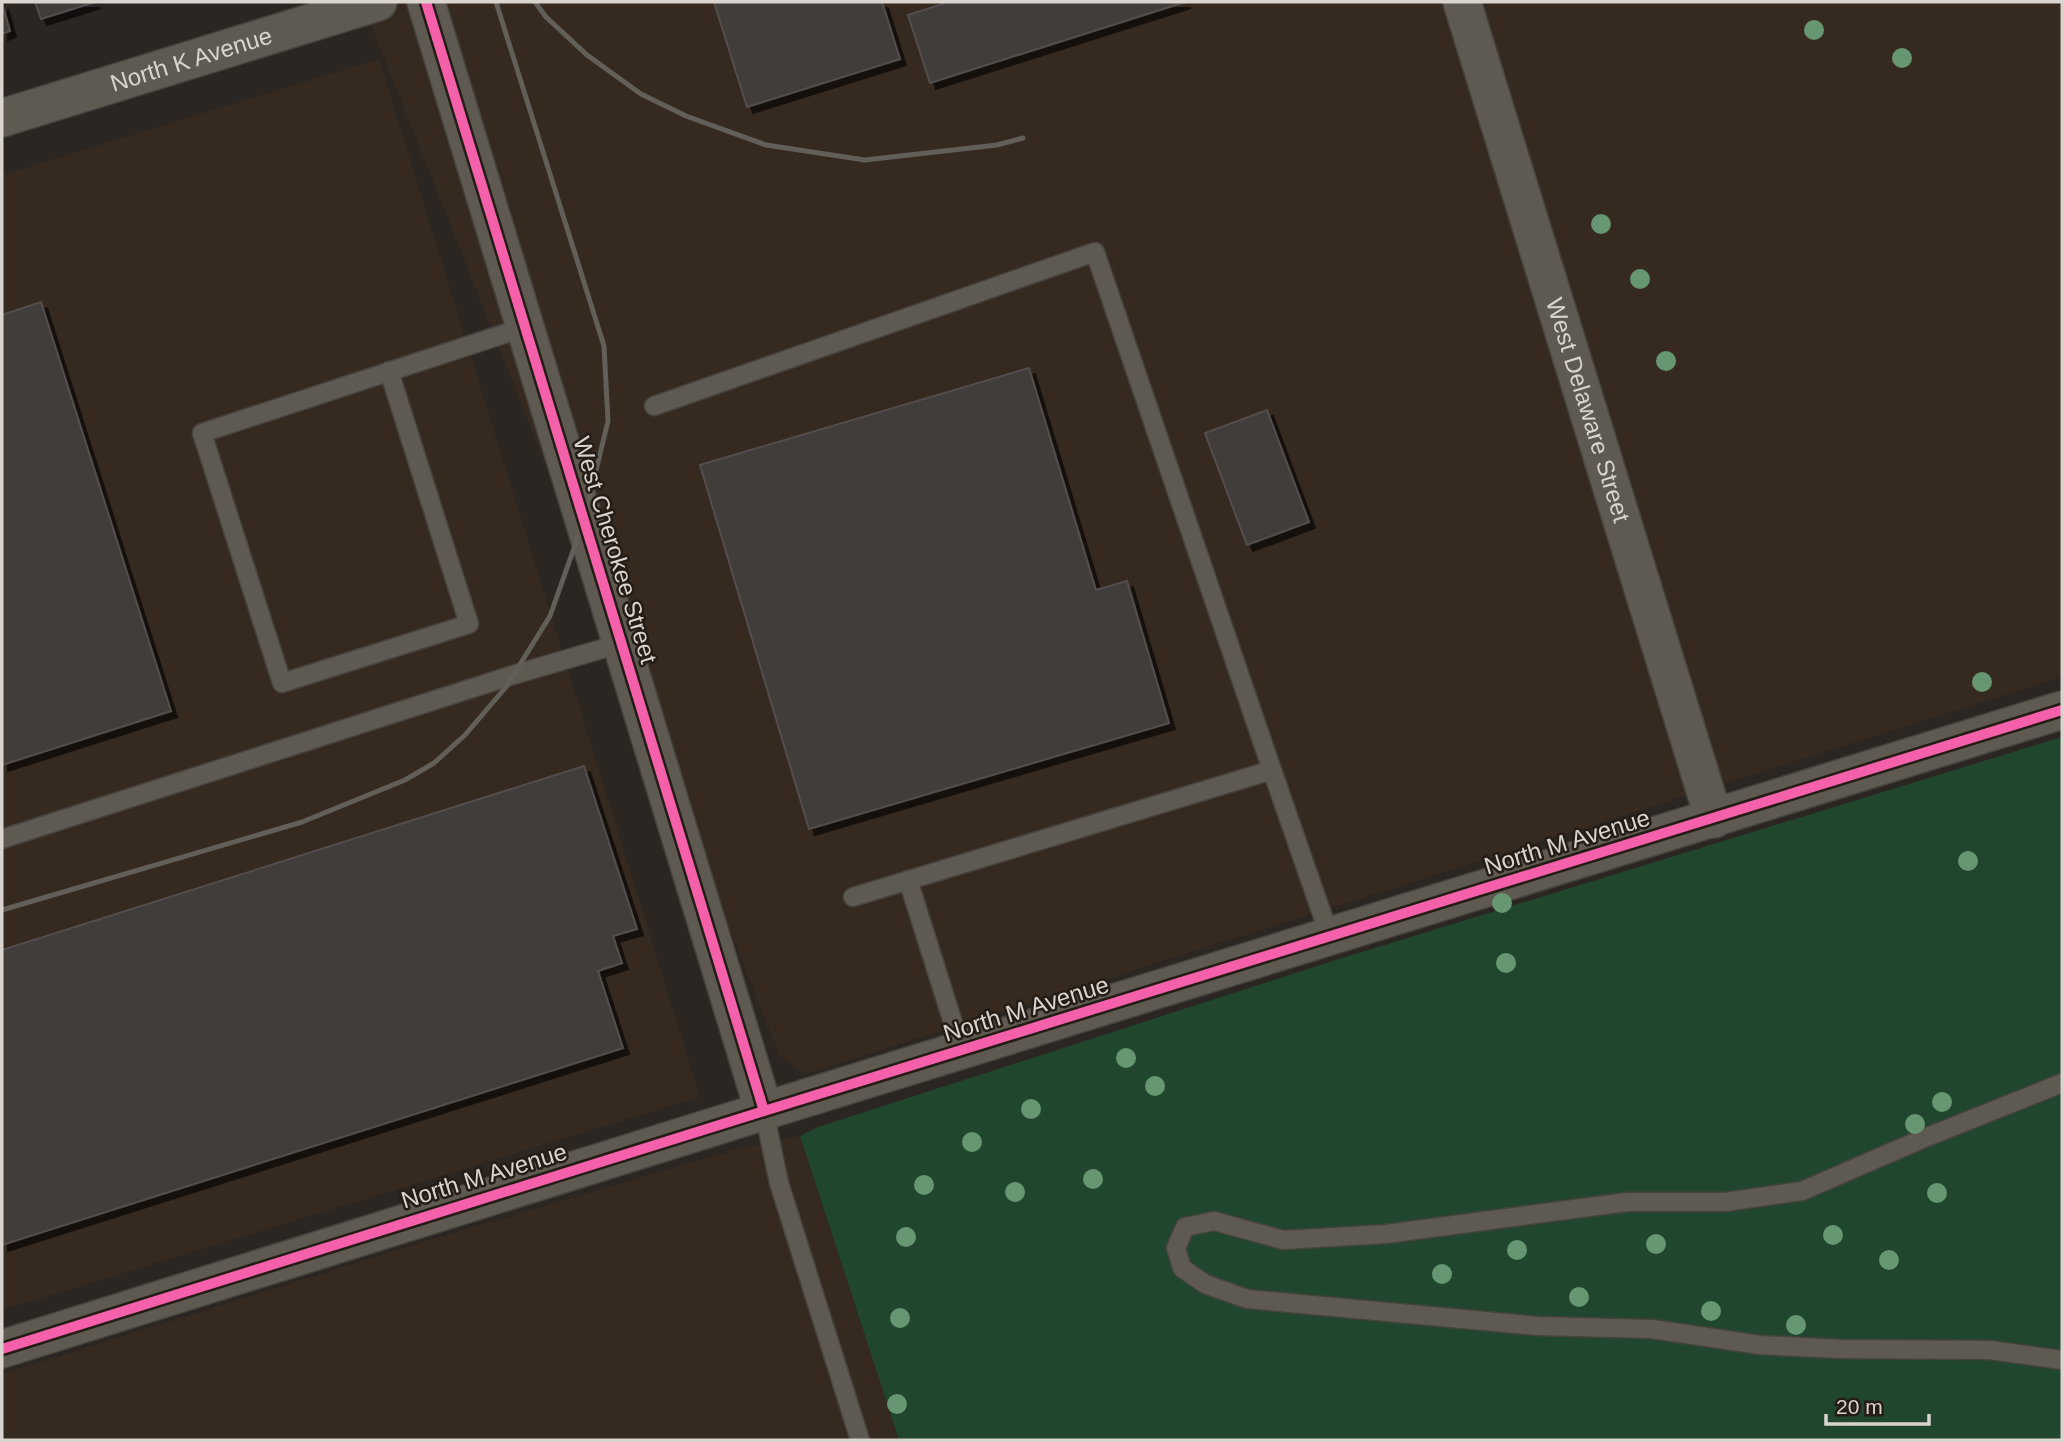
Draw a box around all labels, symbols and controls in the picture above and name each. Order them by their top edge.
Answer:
street label: North K Avenue [107,22,275,97]
street label: West Delaware Street [1541,295,1636,526]
street label: West Cherokee Street [568,433,663,667]
street label: North M Avenue [1481,804,1653,880]
street label: North M Avenue [940,971,1112,1047]
street label: North M Avenue [398,1138,570,1214]
scale bar [1826,1382,1929,1426]
text: 20 m [1836,1395,1883,1418]

